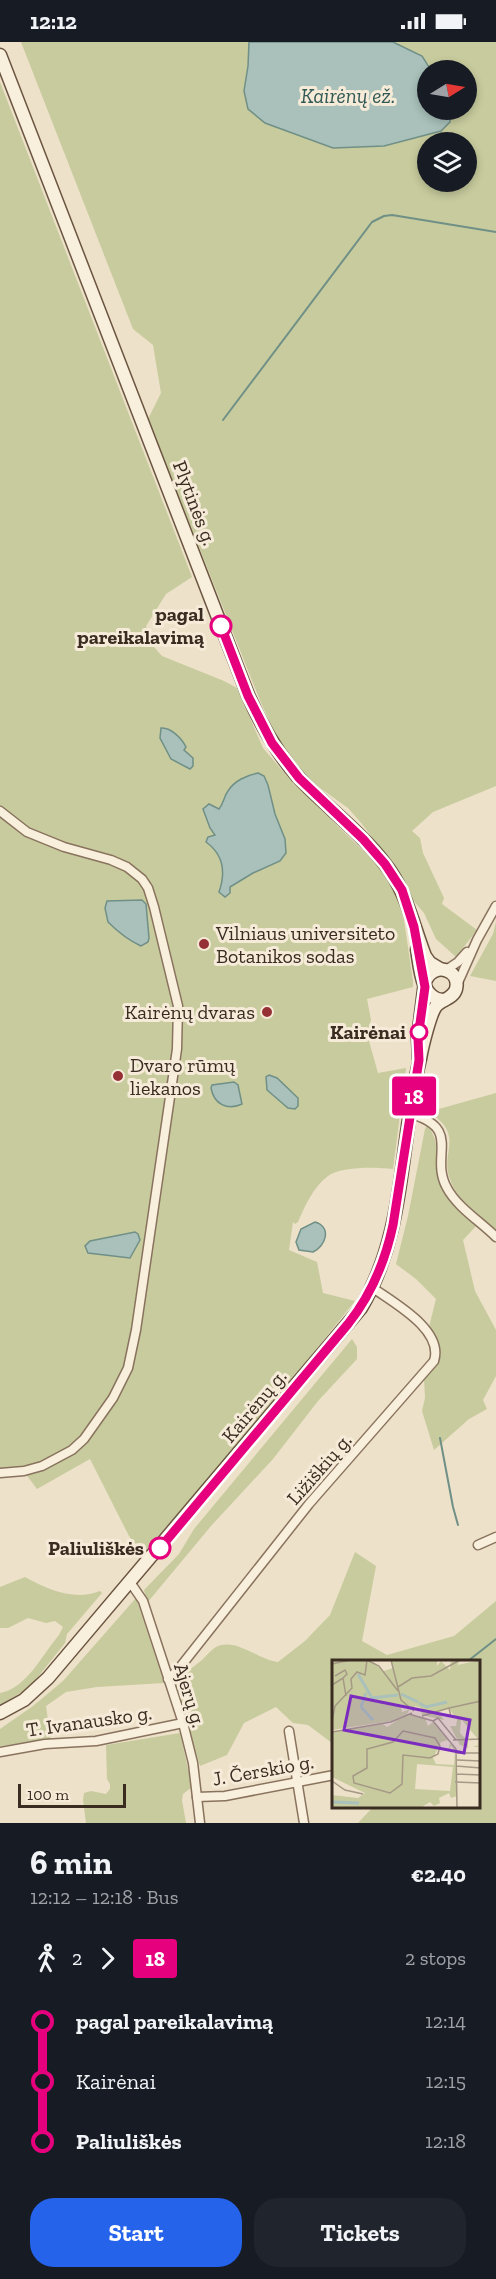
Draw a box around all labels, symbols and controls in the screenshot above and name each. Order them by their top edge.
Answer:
text: 12:12 [30,8,77,35]
north arrow [417,60,477,120]
map controls [417,60,477,192]
water label: Kairėnų ež. [301,83,395,108]
button: layers [417,132,477,192]
street label: Plytinės g. [168,457,222,549]
place label: pagal pareikalavimą [77,602,204,649]
marker: pagal pareikalavimą [210,615,232,637]
place label: Vilniaus universiteto Botanikos sodas [215,921,395,968]
marker: Vilniaus universiteto Botanikos sodas [197,937,211,951]
place label: Kairėnų dvaras [124,1000,255,1024]
marker: Kairėnų dvaras [260,1005,274,1019]
place label: Kairėnai [330,1020,406,1044]
marker: Kairėnai [410,1023,428,1041]
place label: Dvaro rūmų liekanos [130,1053,236,1100]
marker: Dvaro rūmų liekanos [111,1069,125,1083]
line badge: 18 [387,1076,441,1116]
text: 18 [404,1084,424,1109]
street label: Kairėnų g. [217,1365,291,1447]
street label: Ližiškių g. [281,1428,357,1510]
place label: Paliuliškės [48,1536,144,1560]
marker: Paliuliškės [149,1537,171,1559]
street label: Ajerų g. [169,1660,211,1730]
inset map [332,1660,481,1808]
street label: T. Ivanausko g. [25,1700,153,1742]
street label: J. Čerskio g. [210,1749,316,1791]
scale bar [18,1781,126,1808]
text: 100 m [27,1785,69,1804]
text: 6 min [30,1843,112,1882]
text: €2.40 [411,1861,466,1888]
text: 12:12 – 12:18 · Bus [30,1885,178,1909]
icon: walk [30,1942,63,1975]
icon: forward [91,1942,124,1975]
text: 2 [72,1946,82,1970]
text: 18 [145,1946,165,1971]
text: 2 stops [405,1946,466,1970]
text: pagal pareikalavimą [76,2008,273,2035]
text: 12:14 [425,2009,466,2033]
text: Kairėnai [76,2068,156,2095]
text: 12:15 [426,2069,466,2093]
text: Paliuliškės [76,2128,182,2155]
text: 12:18 [425,2129,466,2153]
button: Start [30,2198,242,2267]
button: Tickets [254,2198,466,2267]

